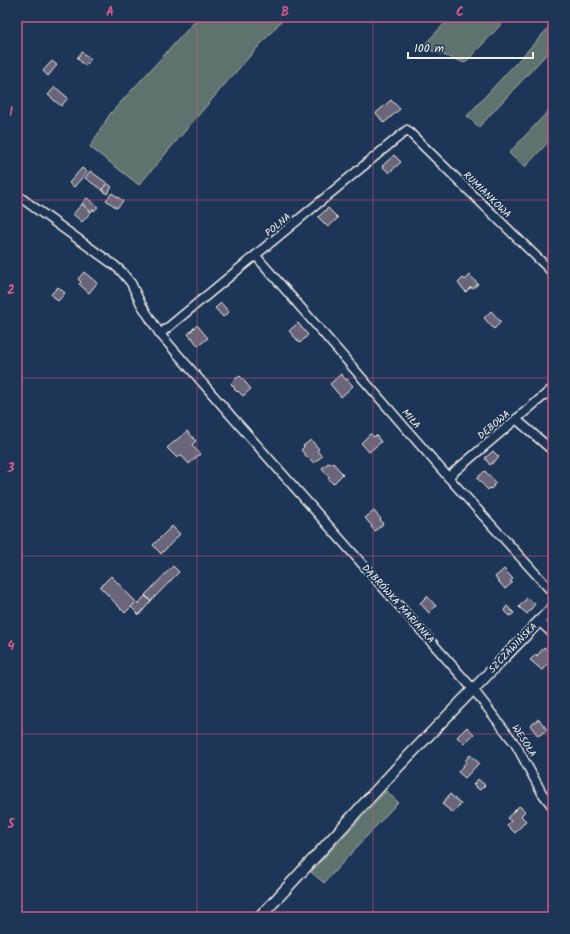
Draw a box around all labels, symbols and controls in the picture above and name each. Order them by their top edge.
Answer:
text: A [106,2,114,23]
text: B [281,2,289,23]
text: C [456,2,464,23]
scale bar [408,34,533,60]
text: 100 m [414,39,445,58]
text: 1 [9,102,13,123]
street label: RUMIANKOWA [459,168,515,222]
street label: POLNA [261,209,295,241]
text: 2 [7,280,15,301]
street label: MIŁA [398,405,424,433]
street label: DĘBOWA [474,406,514,444]
text: 3 [6,458,15,479]
street label: DĄBRÓWKA MARIANKA [358,561,438,647]
street label: SZCZAWIŃSKA [485,619,541,677]
text: 4 [7,636,15,657]
street label: WESOŁA [508,721,540,761]
text: 5 [7,814,16,835]

